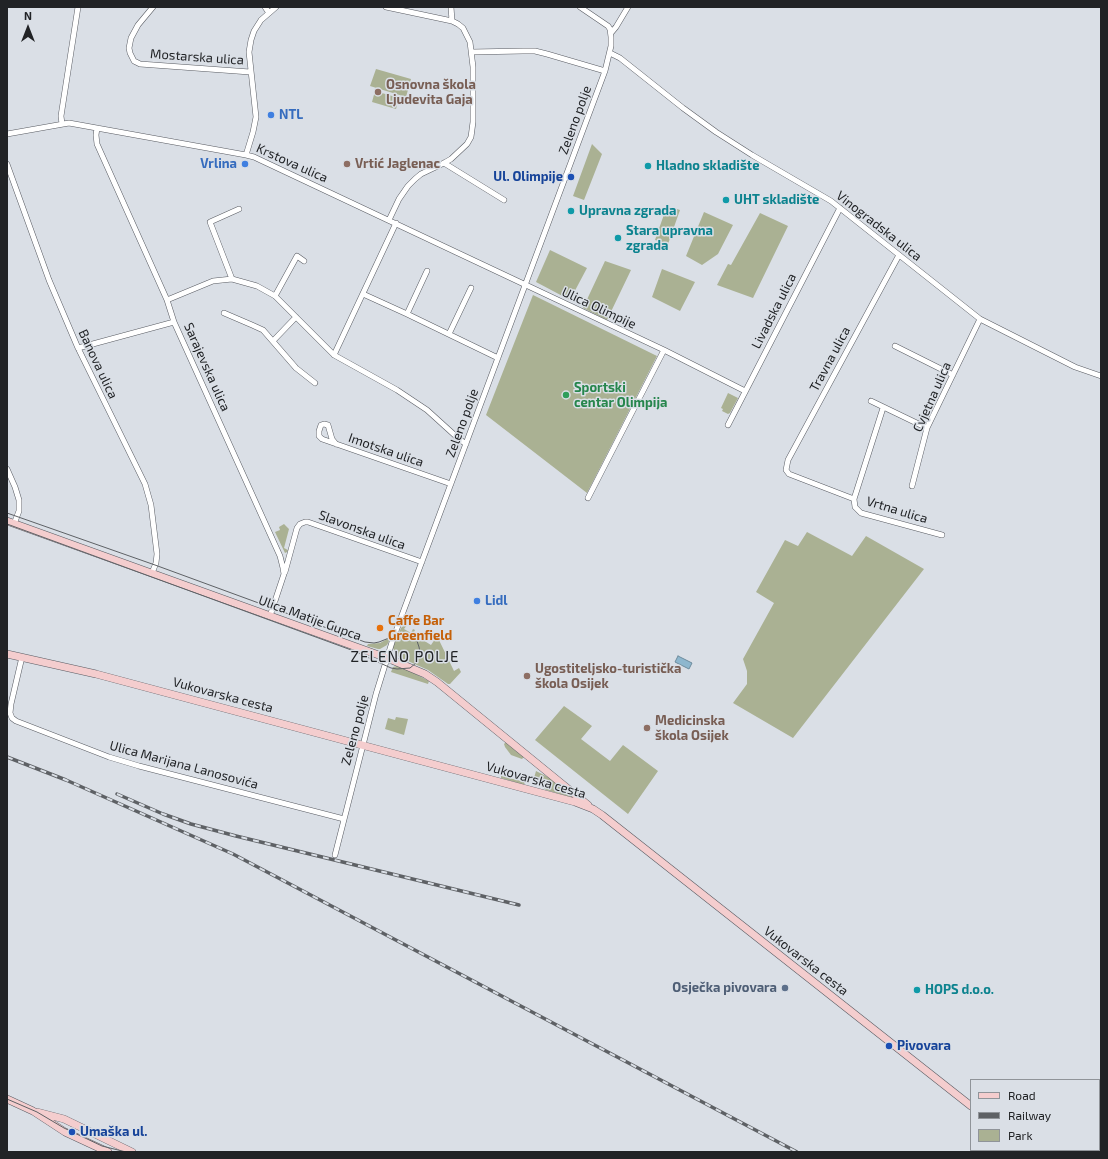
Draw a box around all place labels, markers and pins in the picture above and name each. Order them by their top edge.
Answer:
place label: Osnovna škola Ljudevita Gaja [386,77,476,108]
marker: Osnovna škola Ljudevita Gaja [373,87,383,97]
place label: NTL [279,107,303,123]
marker: NTL [266,110,276,120]
place label: Vrlina [200,156,237,172]
place label: Vrtić Jaglenac [355,156,440,172]
place label: Hladno skladište [656,158,759,174]
marker: Vrlina [240,159,250,169]
marker: Vrtić Jaglenac [342,159,352,169]
marker: Hladno skladište [643,161,653,171]
place label: Ul. Olimpije [493,169,563,185]
marker: Ul. Olimpije [566,172,576,182]
place label: UHT skladište [734,192,819,208]
marker: UHT skladište [721,195,731,205]
place label: Upravna zgrada [579,203,676,219]
marker: Upravna zgrada [566,206,576,216]
place label: Stara upravna zgrada [626,223,713,254]
marker: Stara upravna zgrada [613,233,623,243]
place label: Sportski centar Olimpija [574,380,667,411]
marker: Sportski centar Olimpija [561,390,571,400]
place label: Lidl [485,593,508,609]
marker: Lidl [472,596,482,606]
place label: Caffe Bar Greenfield [388,613,452,644]
marker: Caffe Bar Greenfield [375,623,385,633]
place label: Ugostiteljsko-turistička škola Osijek [535,661,682,692]
marker: Ugostiteljsko-turistička škola Osijek [522,671,532,681]
place label: Medicinska škola Osijek [655,713,729,744]
marker: Medicinska škola Osijek [642,723,652,733]
place label: Osječka pivovara [672,980,777,996]
place label: HOPS d.o.o. [925,982,994,998]
marker: Osječka pivovara [780,983,790,993]
marker: HOPS d.o.o. [912,985,922,995]
place label: Pivovara [897,1038,951,1054]
marker: Pivovara [884,1041,894,1051]
place label: Umaška ul. [80,1124,147,1140]
marker: Umaška ul. [67,1127,77,1137]

